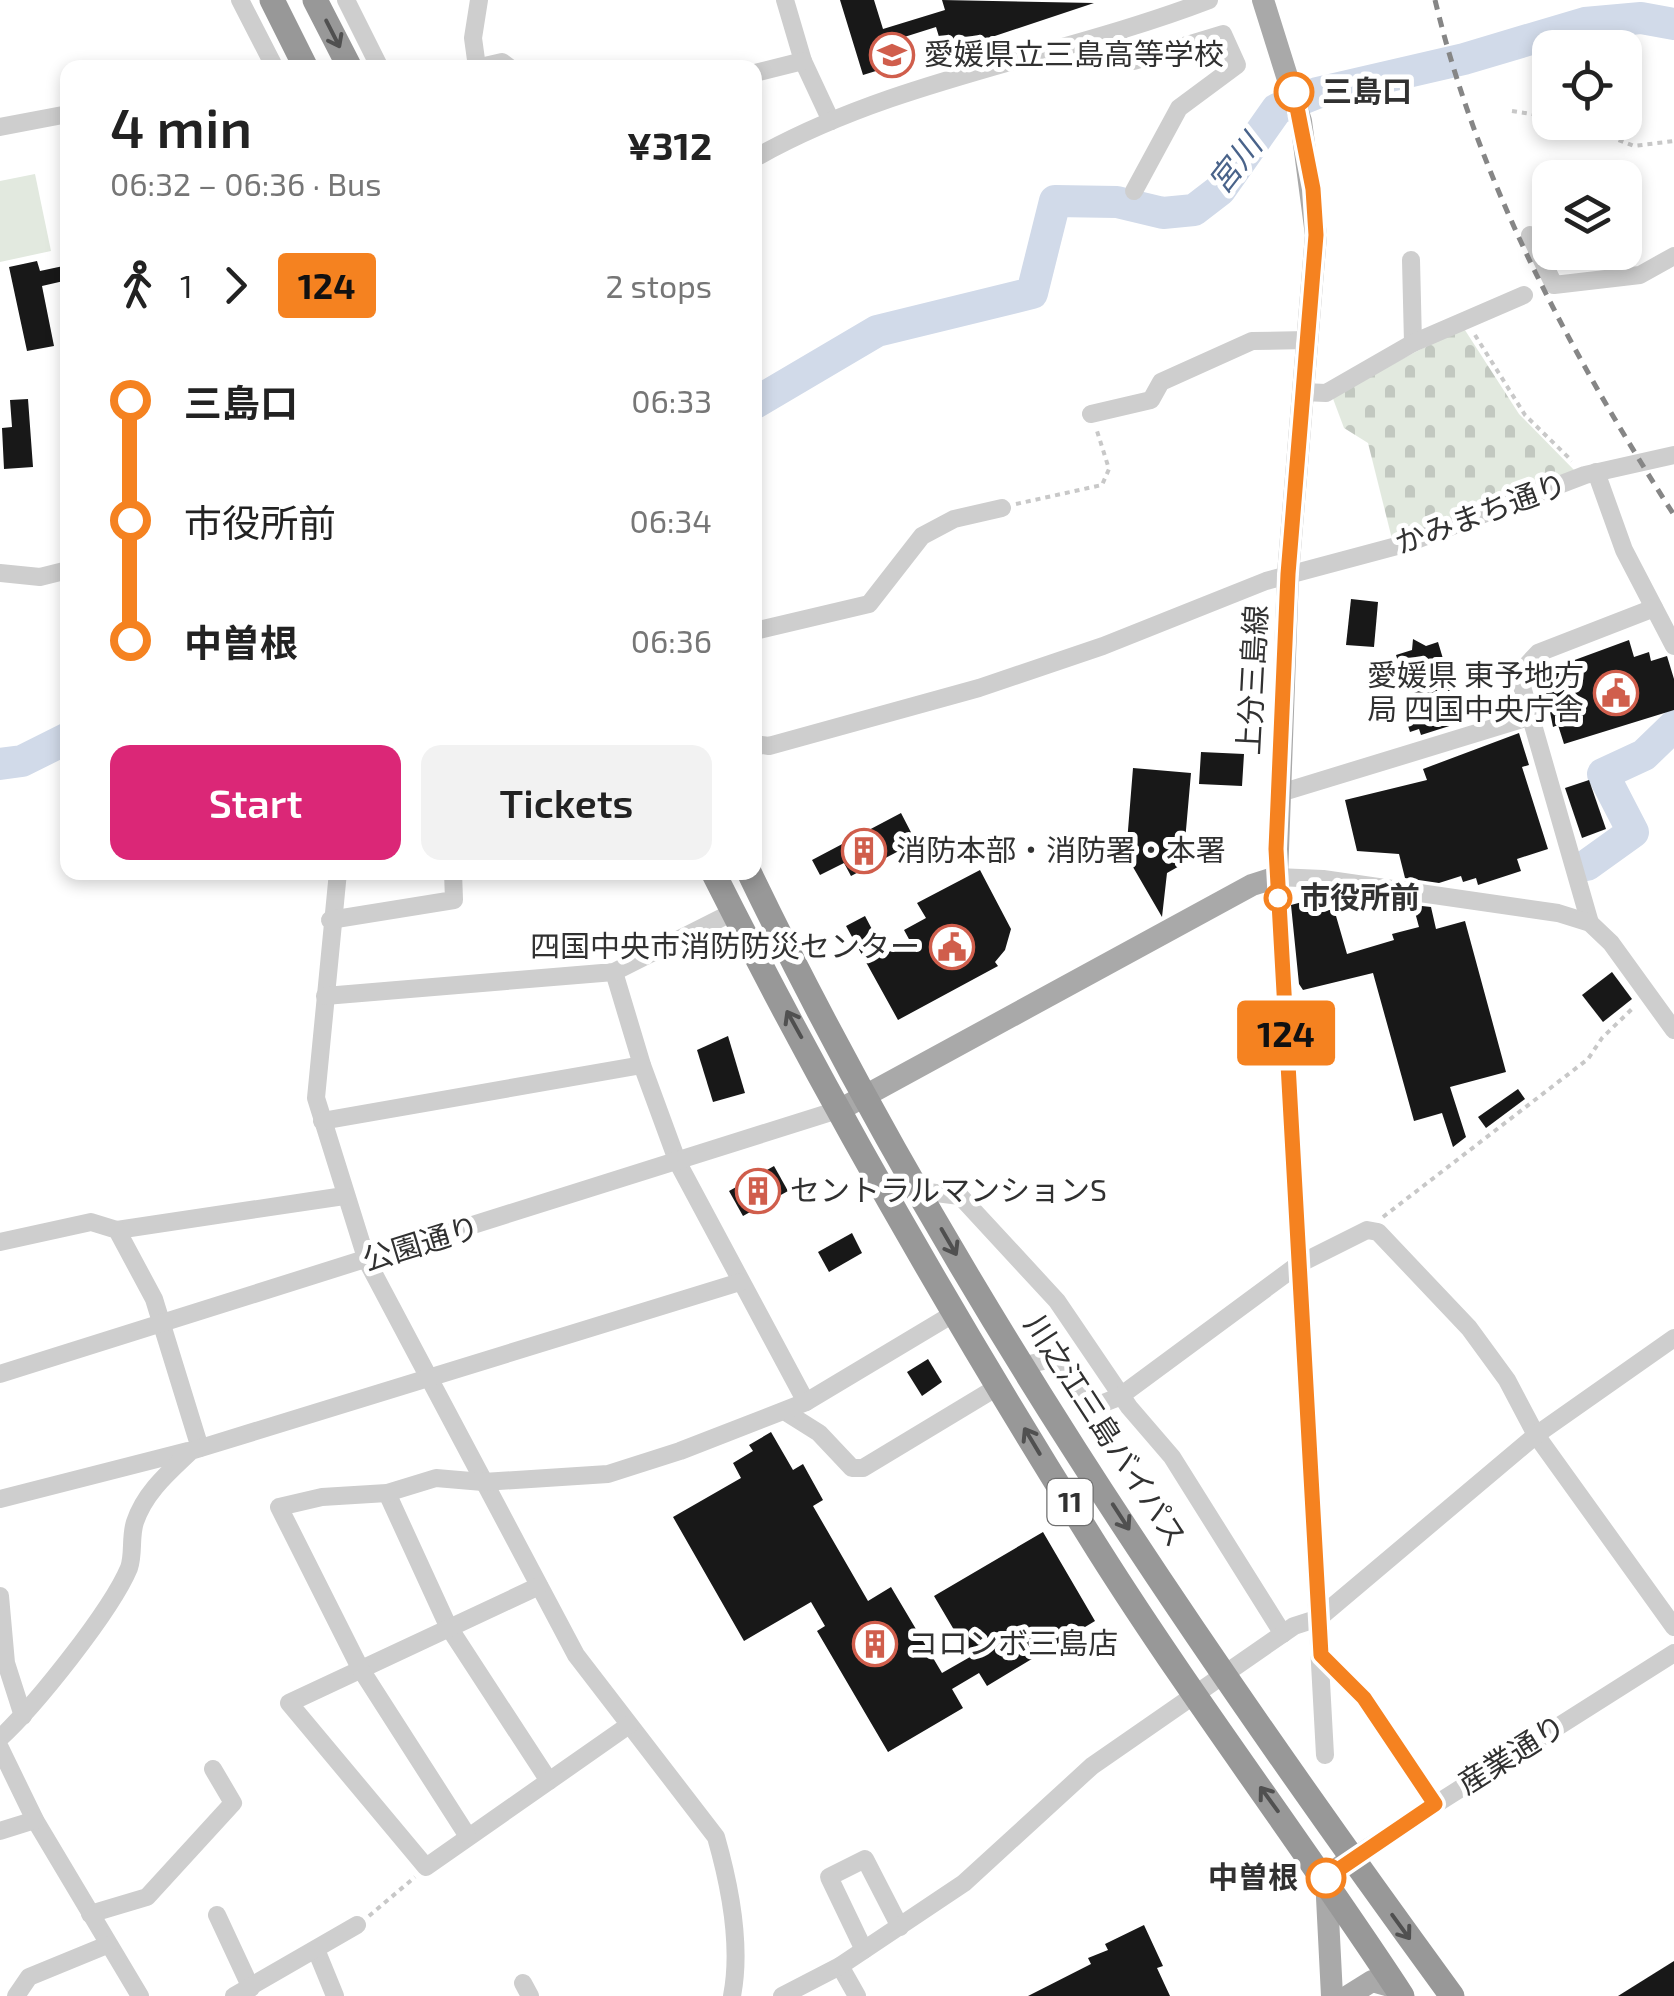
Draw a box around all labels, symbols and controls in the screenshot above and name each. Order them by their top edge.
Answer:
one-way arrow [324,18,343,48]
map controls [1532,30,1642,270]
button: locate [1532,30,1642,140]
school or university icon: 愛媛県立三島高等学校 [869,32,915,78]
place label: 愛媛県立三島高等学校 [924,35,1224,71]
place label: 三島口 [1322,72,1412,108]
marker: 三島口 [1275,73,1313,111]
text: 4 min [110,93,252,159]
text: ¥312 [627,122,712,168]
water label: 宮川 [1199,123,1270,200]
button: layers [1532,160,1642,270]
text: 06:32 – 06:36 · Bus [110,164,382,202]
icon: walk [110,258,165,313]
icon: forward [208,258,263,313]
text: 124 [298,264,356,306]
text: 1 [180,266,193,304]
text: 2 stops [605,266,712,304]
text: 三島口 [184,379,298,425]
text: 06:33 [631,381,712,419]
street label: かみまち通り [1390,464,1571,560]
text: 市役所前 [184,499,336,545]
text: 06:34 [629,501,712,539]
street label: 上分三島線 [1229,604,1273,756]
text: 中曽根 [184,619,298,665]
text: 06:36 [631,621,712,659]
place label: 愛媛県 東予地方 局 四国中央庁舎 [1367,656,1584,726]
public building icon: 愛媛県 東予地方 局 四国中央庁舎 [1593,670,1639,716]
button: Start [110,745,401,860]
button: Tickets [421,745,712,860]
building icon: 消防本部・消防署・本署 [841,828,887,874]
place label: 消防本部・消防署・本署 [896,831,1226,867]
place label: 市役所前 [1300,878,1420,914]
marker: 市役所前 [1265,885,1291,911]
public building icon: 四国中央市消防防災センター [929,924,975,970]
place label: 四国中央市消防防災センター [530,927,920,963]
line badge: 124 [1228,1000,1344,1066]
one-way arrow [783,1009,803,1039]
text: 124 [1257,1012,1315,1054]
building icon: セントラルマンションS [735,1168,781,1214]
place label: セントラルマンションS [790,1171,1107,1207]
street label: 公園通り [358,1207,483,1277]
one-way arrow [939,1227,959,1256]
street label: 川之江三島バイパス [1018,1307,1195,1553]
one-way arrow [1022,1427,1042,1456]
road number: 11 [1048,1479,1092,1525]
one-way arrow [1110,1503,1131,1531]
building icon: コロンボ三島店 [852,1621,898,1667]
place label: コロンボ三島店 [908,1624,1118,1660]
street label: 産業通り [1451,1706,1571,1800]
one-way arrow [1259,1786,1280,1813]
place label: 中曽根 [1208,1858,1298,1894]
marker: 中曽根 [1307,1859,1345,1897]
one-way arrow [1390,1913,1411,1940]

